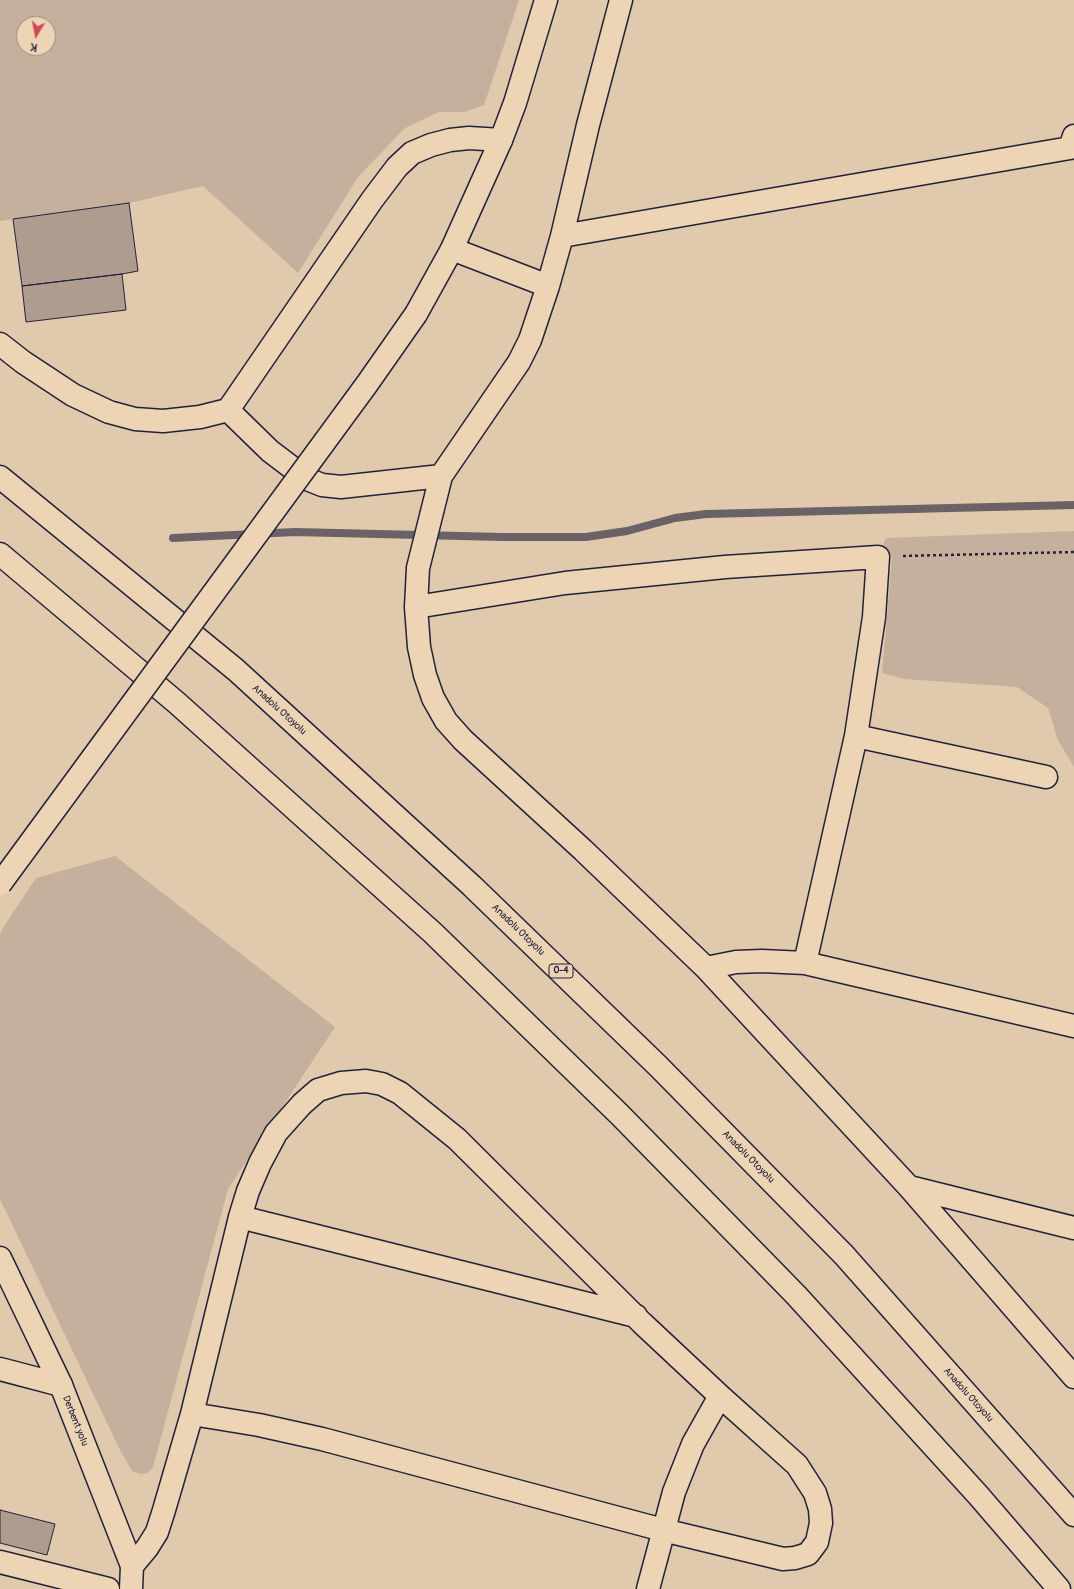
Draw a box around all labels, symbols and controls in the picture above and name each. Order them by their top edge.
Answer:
north arrow [16,16,56,56]
text: K [30,40,38,54]
street label: Anadolu Otoyolu [249,682,309,738]
street label: Anadolu Otoyolu [489,902,547,958]
road number: O-4 [549,964,573,978]
street label: Anadolu Otoyolu [719,1128,777,1186]
street label: Anadolu Otoyolu [940,1365,996,1425]
street label: Derbent yolu [59,1394,91,1448]

